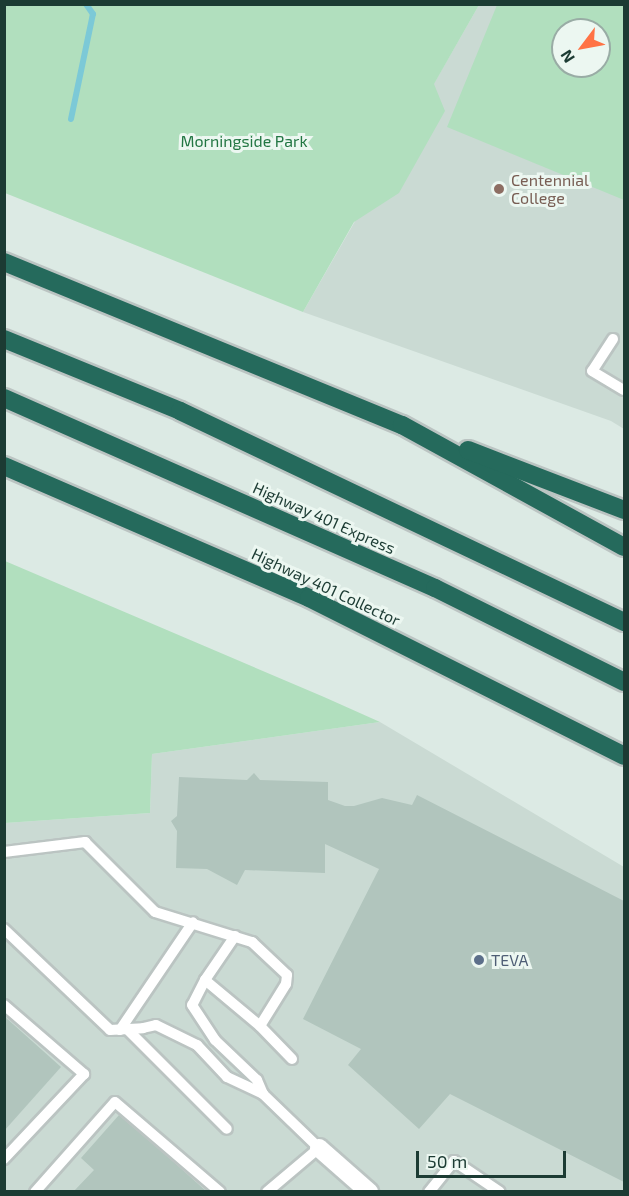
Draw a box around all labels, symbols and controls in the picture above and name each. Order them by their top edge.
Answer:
north arrow [551,18,611,78]
text: N [556,47,578,67]
park label: Morningside Park [180,131,308,151]
place label: Centennial College [511,170,589,208]
marker: Centennial College [492,182,506,196]
street label: Highway 401 Express [250,478,398,558]
street label: Highway 401 Collector [249,544,403,630]
place label: TEVA [491,950,528,970]
marker: TEVA [472,953,486,967]
scale bar [419,1139,569,1177]
text: 50 m [427,1150,467,1172]

